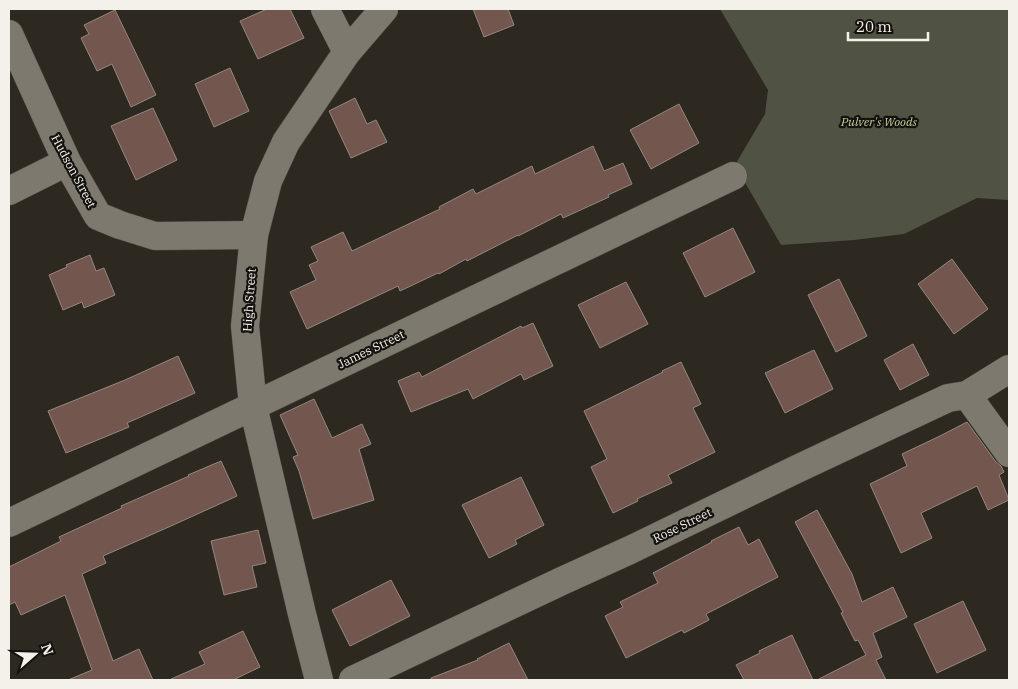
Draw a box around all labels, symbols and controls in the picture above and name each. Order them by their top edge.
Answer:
scale bar [848,10,928,42]
text: 20 m [856,17,892,36]
park label: Pulver's Woods [840,114,918,129]
street label: Hudson Street [48,132,100,210]
street label: High Street [239,268,259,332]
street label: James Street [335,326,407,372]
street label: Rose Street [650,504,714,546]
north arrow [10,629,60,679]
text: N [37,641,58,658]

